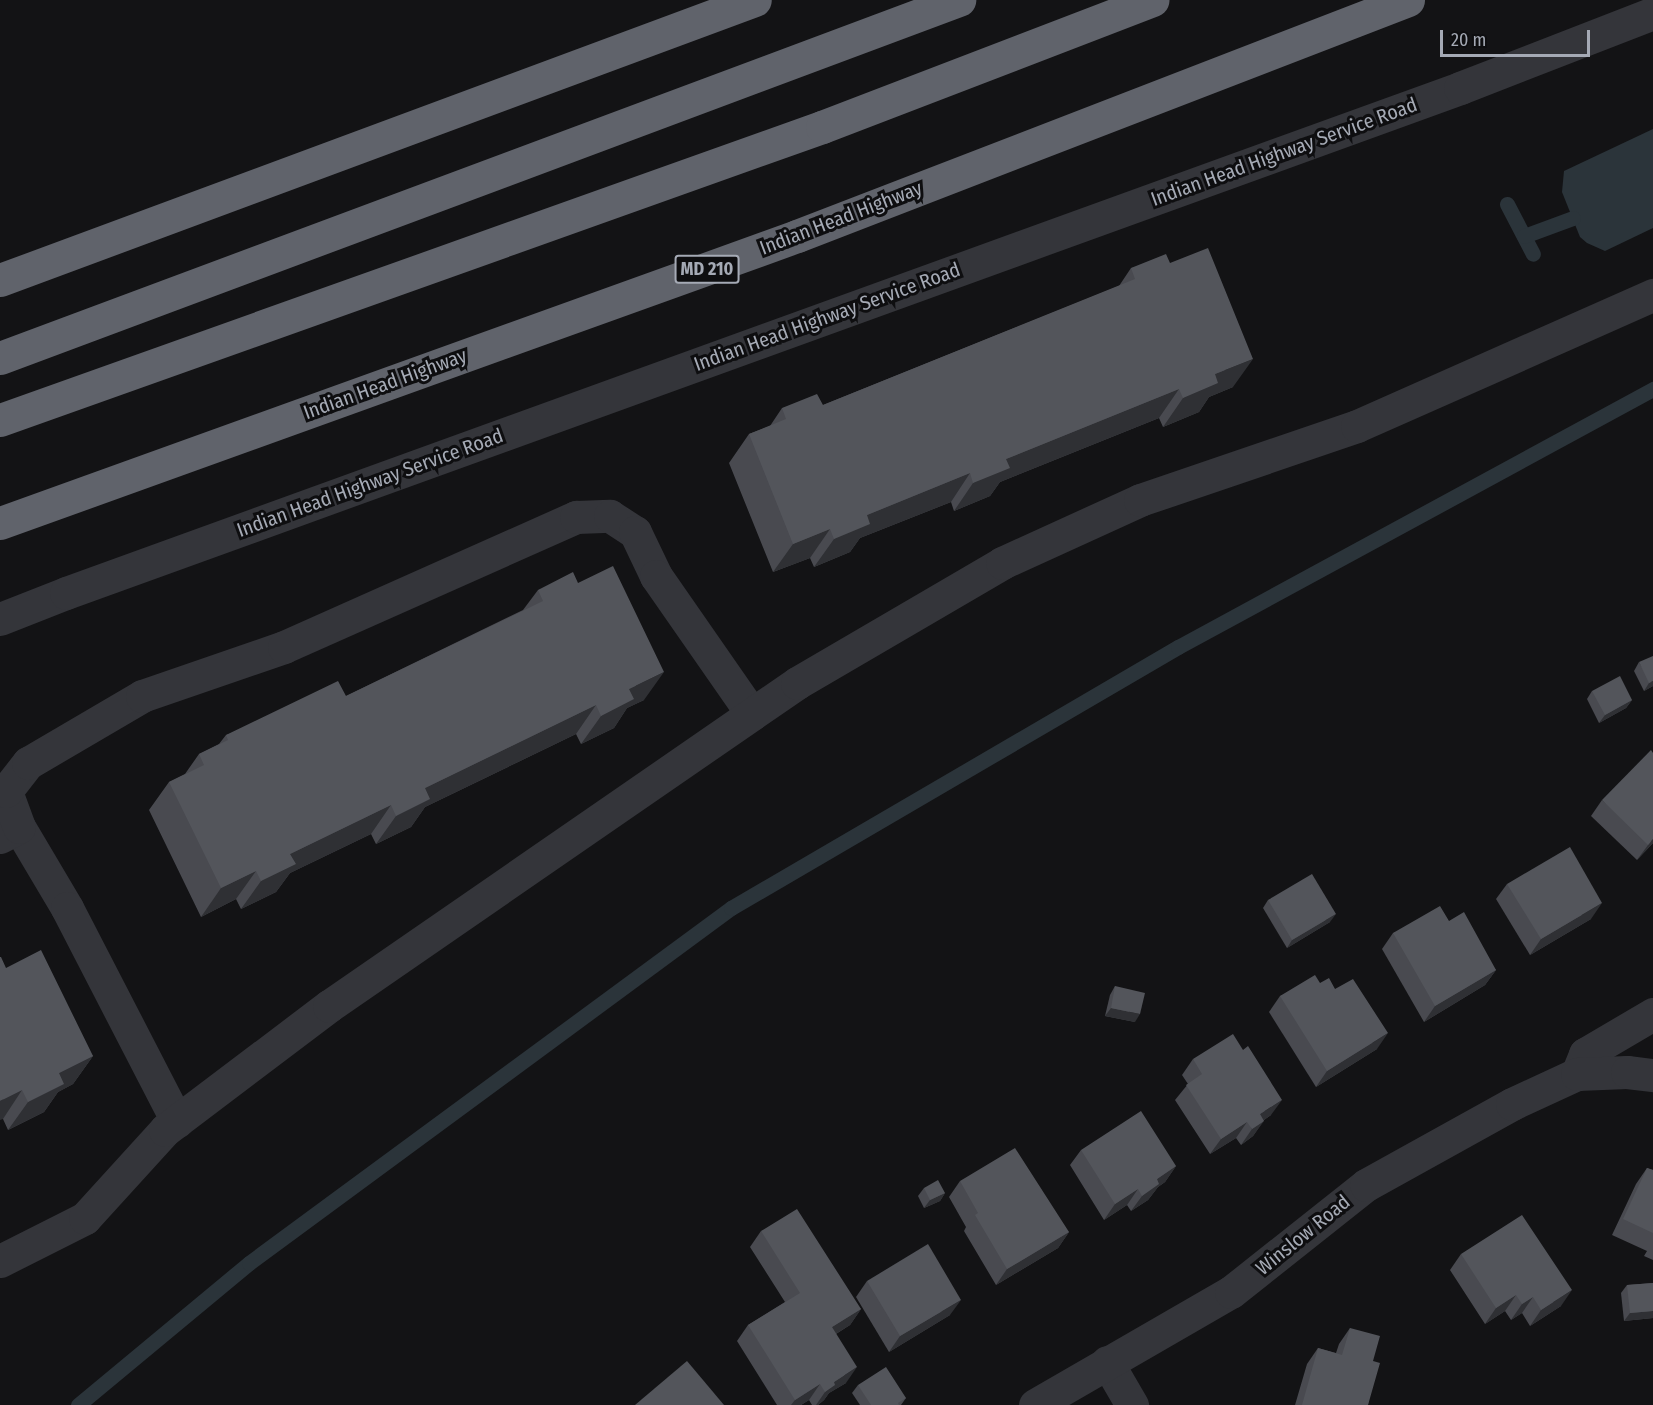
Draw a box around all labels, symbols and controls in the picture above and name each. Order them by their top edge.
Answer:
scale bar [1443,18,1593,56]
text: 20 m [1451,29,1486,51]
street label: Indian Head Highway Service Road [1148,93,1420,211]
street label: Indian Head Highway [756,176,926,260]
road number: MD 210 [674,254,740,284]
street label: Indian Head Highway Service Road [691,258,963,376]
street label: Indian Head Highway [300,343,470,425]
street label: Indian Head Highway Service Road [234,424,506,542]
street label: Winslow Road [1251,1190,1355,1280]

